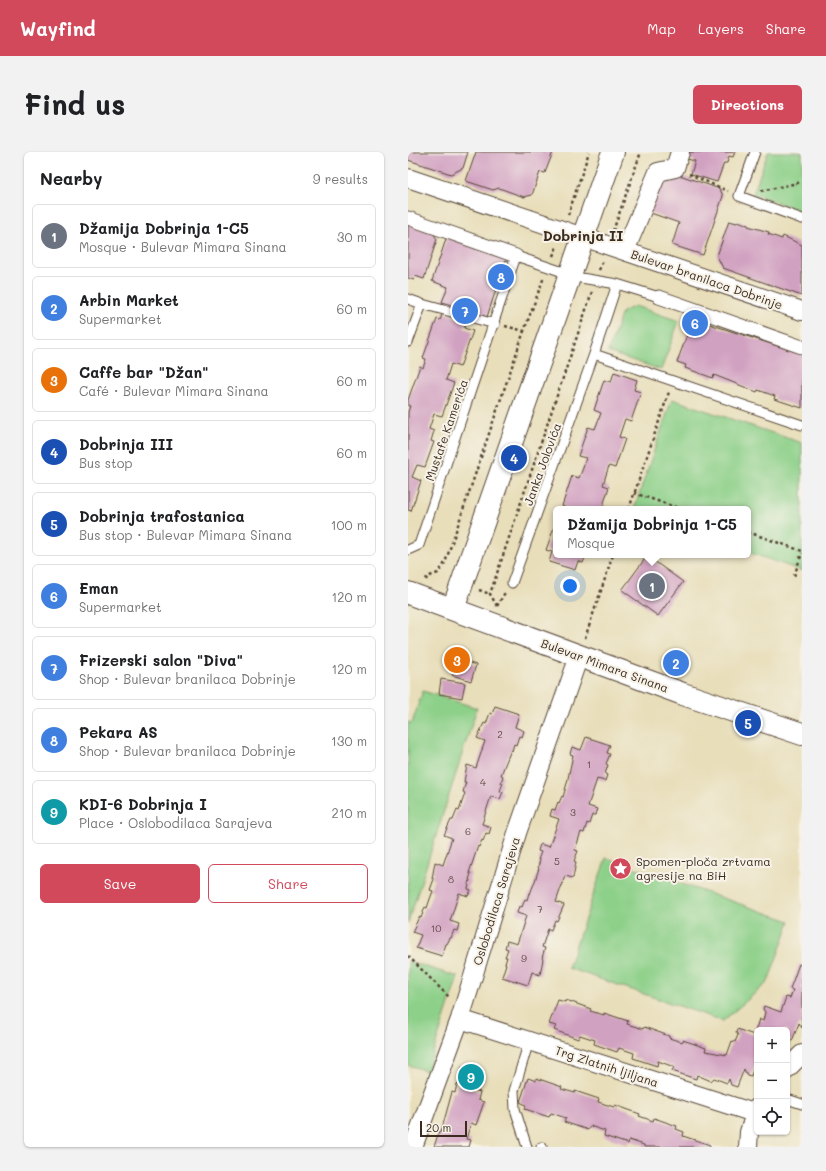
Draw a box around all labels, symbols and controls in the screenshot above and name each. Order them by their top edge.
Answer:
text: Wayfind [20,16,96,41]
text: Map [647,19,676,38]
text: Layers [698,19,744,38]
text: Share [766,19,806,38]
button: Directions [693,85,802,124]
text: Find us [24,86,125,122]
text: Nearby [40,167,102,189]
text: 9 results [313,170,368,187]
text: Džamija Dobrinja 1-C5 [79,218,249,238]
district label: Dobrinja II [543,226,623,245]
text: 1 [51,228,57,245]
text: 30 m [337,228,367,245]
text: Mosque · Bulevar Mimara Sinana [79,238,287,255]
street label: Bulevar branilaca Dobrinje [629,246,785,312]
pin: 8 [488,262,514,292]
text: Arbin Market [79,290,179,310]
pin: 7 [452,296,478,326]
text: 2 [50,300,58,317]
text: 60 m [337,300,367,317]
pin: 6 [682,308,708,338]
text: Supermarket [79,310,162,327]
text: Caffe bar "Džan" [79,362,209,382]
text: 3 [50,372,58,389]
text: 60 m [337,372,367,389]
street label: Mustafe Kamerića [421,377,471,483]
text: Café · Bulevar Mimara Sinana [79,382,269,399]
street label: Janka Jolovića [520,420,564,508]
text: Dobrinja III [79,434,173,454]
pin: 4 [501,443,527,473]
text: 4 [50,444,58,461]
text: 60 m [337,444,367,461]
text: Bus stop [79,454,132,471]
text: Dobrinja trafostanica [79,506,245,526]
popup [553,506,751,558]
text: Džamija Dobrinja 1-C5 [567,514,737,534]
text: 5 [50,516,58,533]
text: 100 m [331,516,367,533]
text: Bus stop · Bulevar Mimara Sinana [79,526,292,543]
text: Mosque [567,534,615,551]
pin: 1 [639,571,665,601]
your location [560,576,580,596]
text: Eman [79,578,118,598]
text: 6 [50,588,58,605]
text: 120 m [331,588,367,605]
text: Supermarket [79,598,162,615]
street label: Bulevar Mimara Sinana [539,634,671,696]
pin: 3 [444,645,470,675]
pin: 2 [663,648,689,678]
text: Frizerski salon "Diva" [79,650,243,670]
text: 7 [50,660,58,677]
text: 120 m [331,660,367,677]
text: Shop · Bulevar branilaca Dobrinje [79,670,296,687]
pin: 5 [735,708,761,738]
text: Pekara AS [79,722,158,742]
house number: 2 [497,727,503,741]
text: 8 [50,732,58,749]
text: 130 m [331,732,367,749]
text: Shop · Bulevar branilaca Dobrinje [79,742,296,759]
house number: 1 [587,757,591,771]
house number: 4 [480,775,486,789]
text: KDI-6 Dobrinja I [79,794,207,814]
text: 9 [50,804,58,821]
text: 210 m [331,804,367,821]
house number: 3 [570,805,576,819]
text: Place · Oslobodilaca Sarajeva [79,814,272,831]
house number: 6 [465,824,471,838]
street label: Oslobodilaca Sarajeva [469,835,523,967]
place label: Spomen-ploča zrtvama agresije na BiH [636,853,771,883]
house number: 5 [554,854,560,868]
place icon: Spomen-ploča zrtvama agresije na BiH [607,855,633,881]
button: Save [40,864,200,903]
button: Share [208,864,368,903]
house number: 8 [448,872,454,886]
house number: 7 [537,902,543,916]
house number: 10 [431,921,441,935]
house number: 9 [521,951,527,965]
map controls [754,1027,790,1135]
button: + [754,1027,790,1063]
street label: Trg Zlatnih ljiljana [553,1042,661,1090]
pin: 9 [458,1062,484,1092]
button: − [754,1063,790,1099]
button: locate [754,1099,790,1135]
scale bar [420,1119,467,1138]
text: 20 m [426,1120,451,1135]

